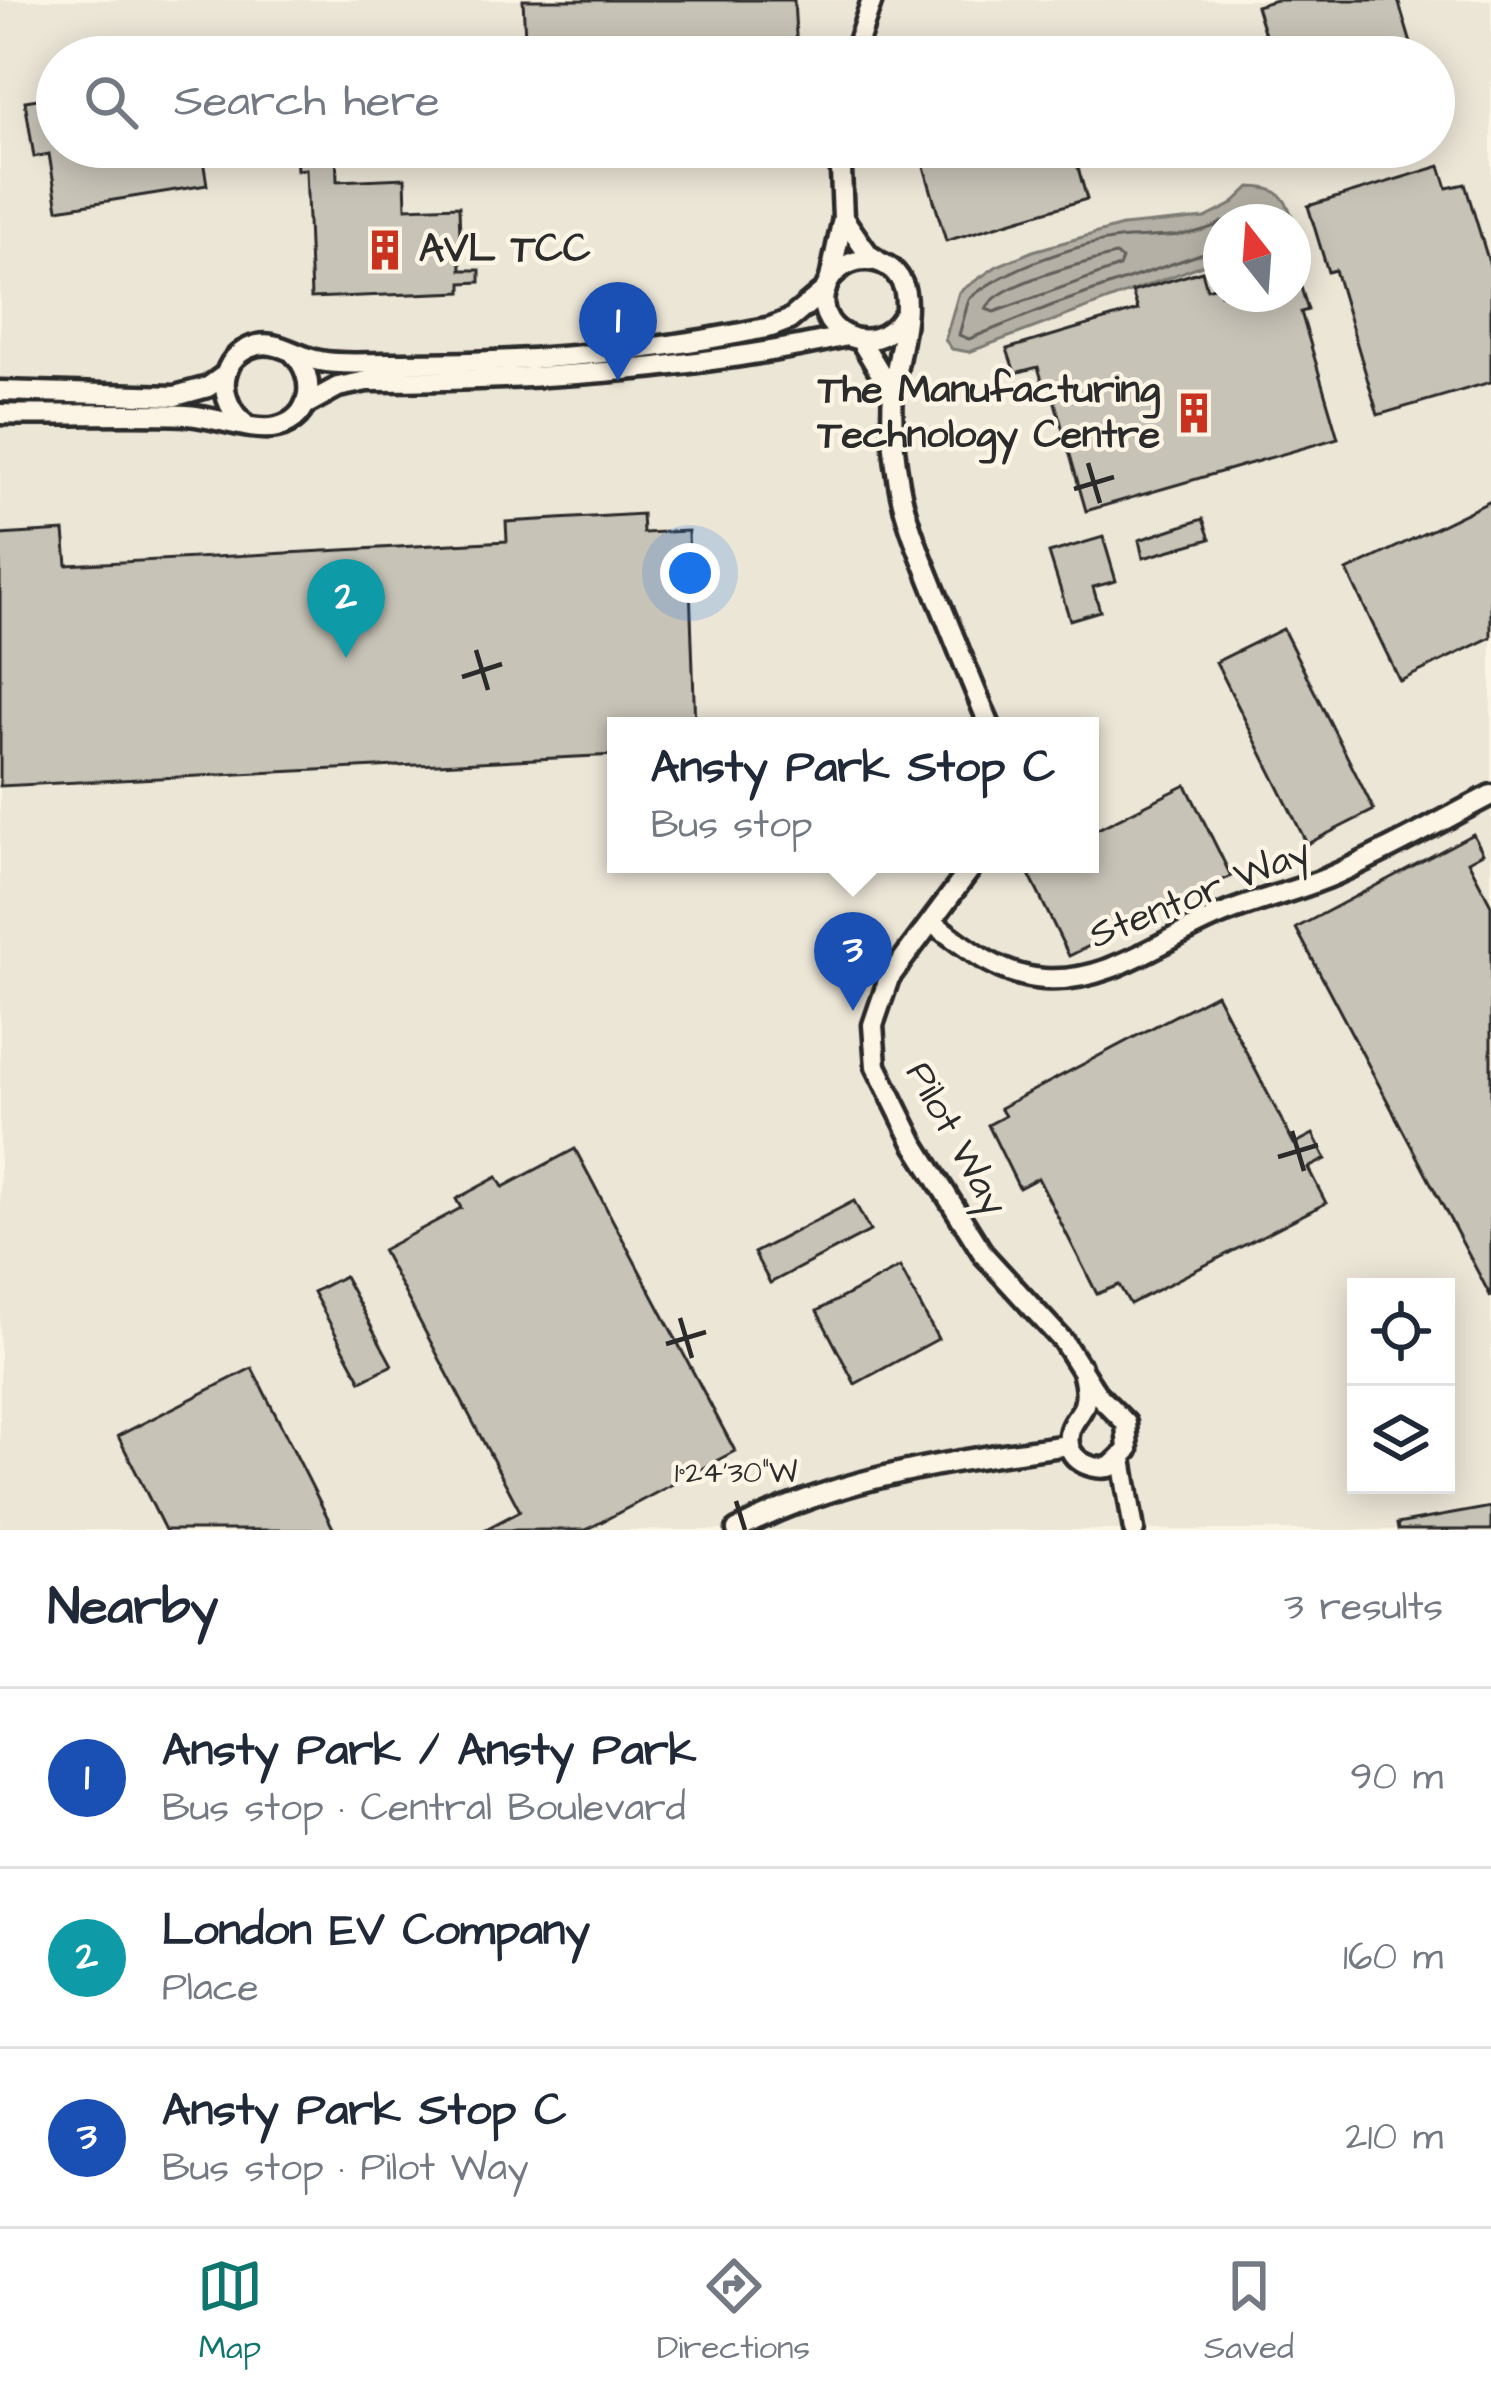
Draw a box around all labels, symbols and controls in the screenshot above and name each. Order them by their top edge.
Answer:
search box [36,36,1455,168]
icon: search [78,69,144,135]
text: Search here [174,71,440,133]
north arrow [1203,204,1311,312]
place label: AVL TCC [419,223,591,277]
building icon: AVL TCC [362,227,408,273]
pin: 1 [579,282,657,381]
place label: The Manufacturing Technology Centre [816,364,1160,465]
building icon: The Manufacturing Technology Centre [1171,390,1217,436]
your location [660,543,720,603]
pin: 2 [307,559,385,658]
popup [607,717,1099,873]
text: Ansty Park Stop C [651,737,1055,799]
text: Bus stop [651,799,813,853]
street label: Stentor Way [1081,825,1319,964]
pin: 3 [814,912,892,1011]
street label: Pilot Way [891,1052,1020,1226]
map controls [1347,1278,1455,1494]
button: locate [1347,1278,1455,1386]
button: layers [1347,1386,1455,1494]
text: 1°24'30"W [675,1452,797,1494]
text: Nearby [48,1573,218,1644]
text: 3 results [1284,1581,1443,1635]
text: Ansty Park / Ansty Park [162,1720,696,1782]
text: 1 [85,1751,90,1805]
text: 90 m [1350,1751,1443,1805]
text: Bus stop · Central Boulevard [162,1782,686,1836]
text: London EV Company [162,1900,590,1962]
text: 2 [76,1931,98,1985]
text: 160 m [1343,1931,1443,1985]
text: Place [162,1962,259,2016]
text: Ansty Park Stop C [162,2080,566,2142]
text: 3 [77,2111,97,2165]
text: 210 m [1345,2111,1443,2165]
text: Bus stop · Pilot Way [162,2142,529,2196]
tab: Map [197,2253,263,2371]
tab: Directions [657,2253,810,2371]
tab: Saved [1204,2253,1294,2371]

